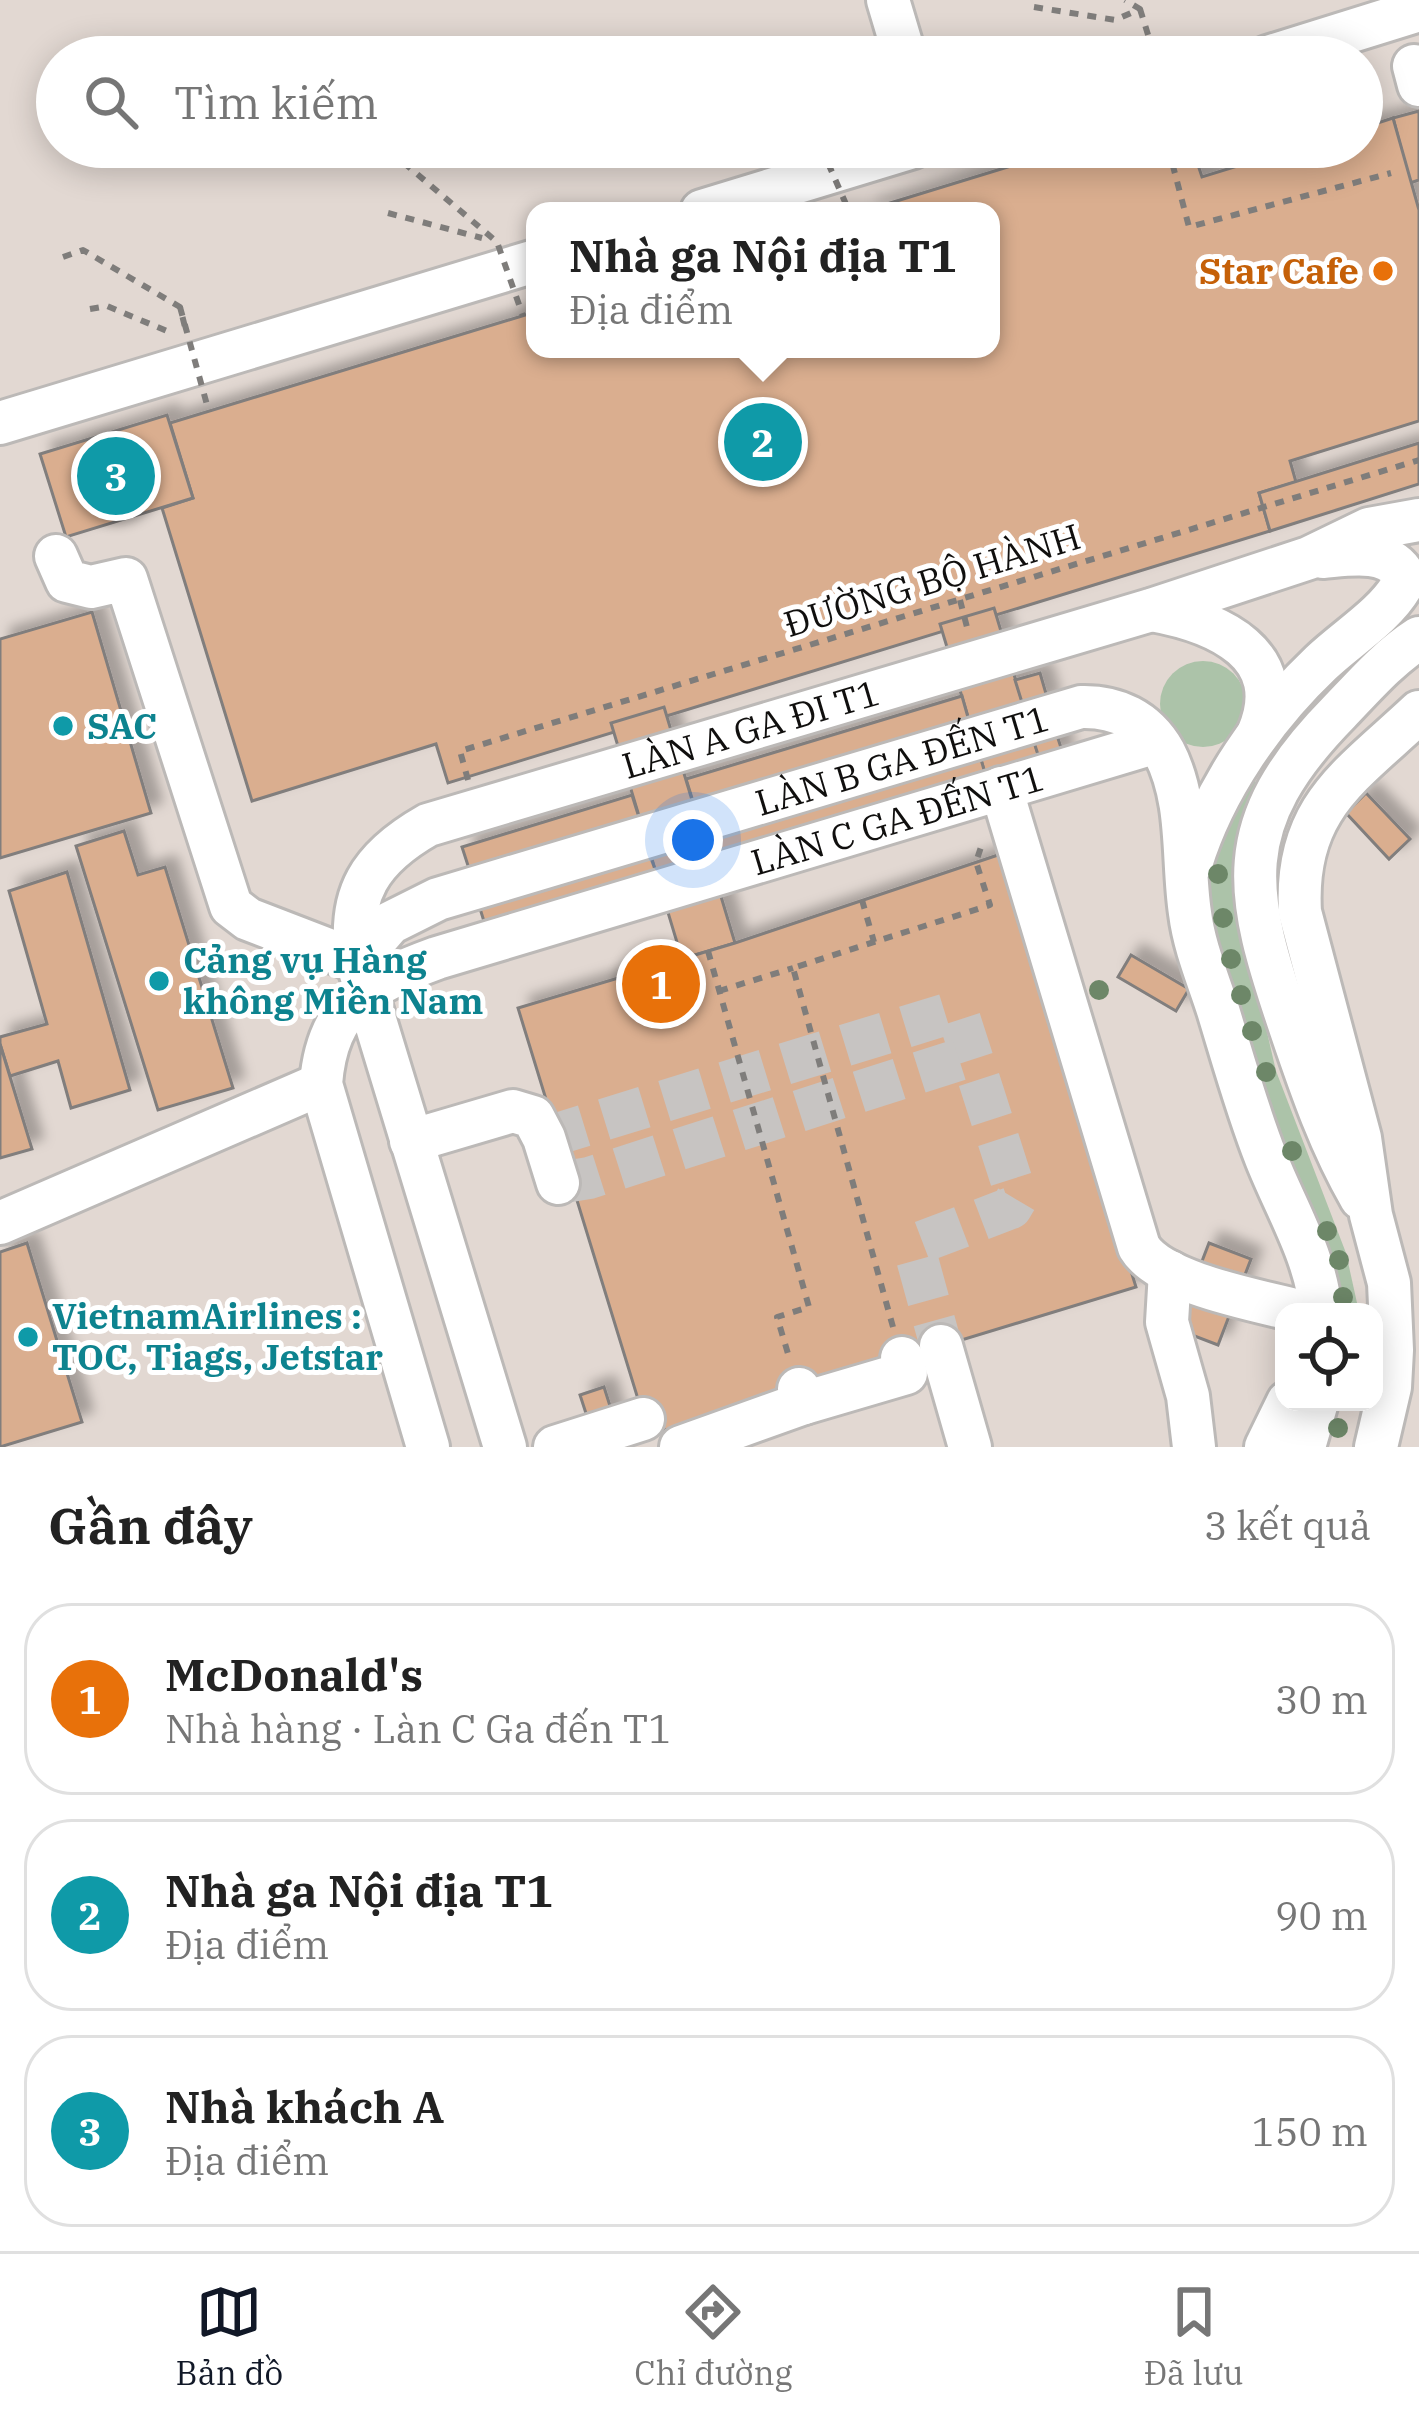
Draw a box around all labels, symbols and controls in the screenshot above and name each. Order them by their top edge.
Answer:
search box [36,36,1383,168]
icon: search [78,69,144,135]
text: Tìm kiếm [174,73,378,131]
popup [526,202,1000,358]
text: Nhà ga Nội địa T1 [569,226,957,284]
place label: Star Cafe [1199,247,1359,294]
marker: Star Cafe [1370,258,1396,284]
text: Địa điểm [569,284,733,335]
pin: 2 [724,397,802,487]
pin: 3 [77,431,155,521]
street label: ĐƯỜNG BỘ HÀNH [778,512,1086,647]
street label: LÀN A GA ĐI T1 [617,668,885,789]
street label: LÀN B GA ĐẾN T1 [750,694,1054,826]
place label: SAC [87,702,157,749]
marker: SAC [50,713,76,739]
street label: LÀN C GA ĐẾN T1 [745,753,1049,885]
your location [663,810,723,870]
place label: Cảng vụ Hàng không Miền Nam [183,936,483,1024]
pin: 1 [622,939,700,1029]
marker: Cảng vụ Hàng không Miền Nam [146,968,172,994]
place label: VietnamAirlines : TOC, Tiags, Jetstar [52,1292,383,1380]
map controls [1275,1303,1383,1411]
button: locate [1275,1303,1383,1411]
marker: VietnamAirlines : TOC, Tiags, Jetstar [15,1324,41,1350]
text: Gần đây [48,1492,253,1558]
text: 3 kết quả [1204,1500,1371,1551]
text: McDonald's [165,1645,423,1703]
text: 1 [78,1674,102,1725]
text: 30 m [1275,1674,1368,1725]
text: Nhà hàng · Làn C Ga đến T1 [165,1703,672,1754]
text: Nhà ga Nội địa T1 [165,1861,553,1919]
text: 2 [78,1890,102,1941]
text: 90 m [1275,1890,1368,1941]
text: Địa điểm [165,1919,329,1970]
text: Nhà khách A [165,2077,444,2135]
text: 3 [78,2106,102,2157]
text: 150 m [1252,2106,1368,2157]
text: Địa điểm [165,2135,329,2186]
tab: Bản đồ [176,2279,283,2394]
tab: Chỉ đường [634,2279,793,2394]
tab: Đã lưu [1144,2279,1243,2394]

